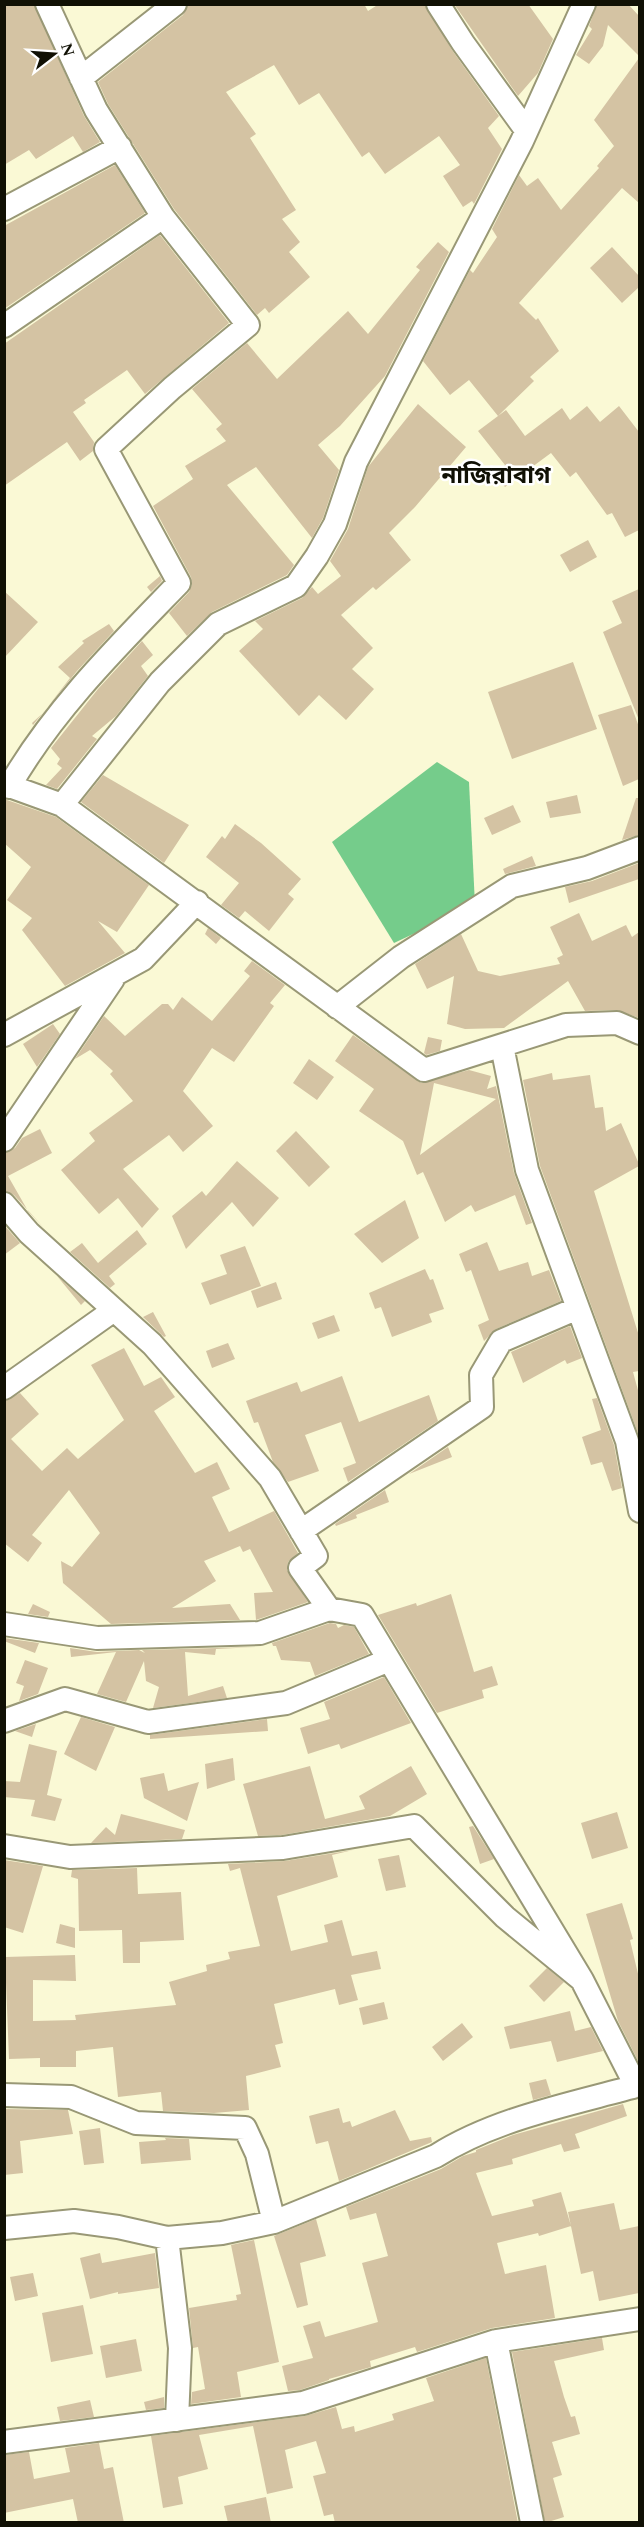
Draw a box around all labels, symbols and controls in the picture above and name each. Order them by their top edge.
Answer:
north arrow [24,24,84,84]
text: N [54,40,81,60]
district label: নাজিরাবাগ [440,458,551,494]

